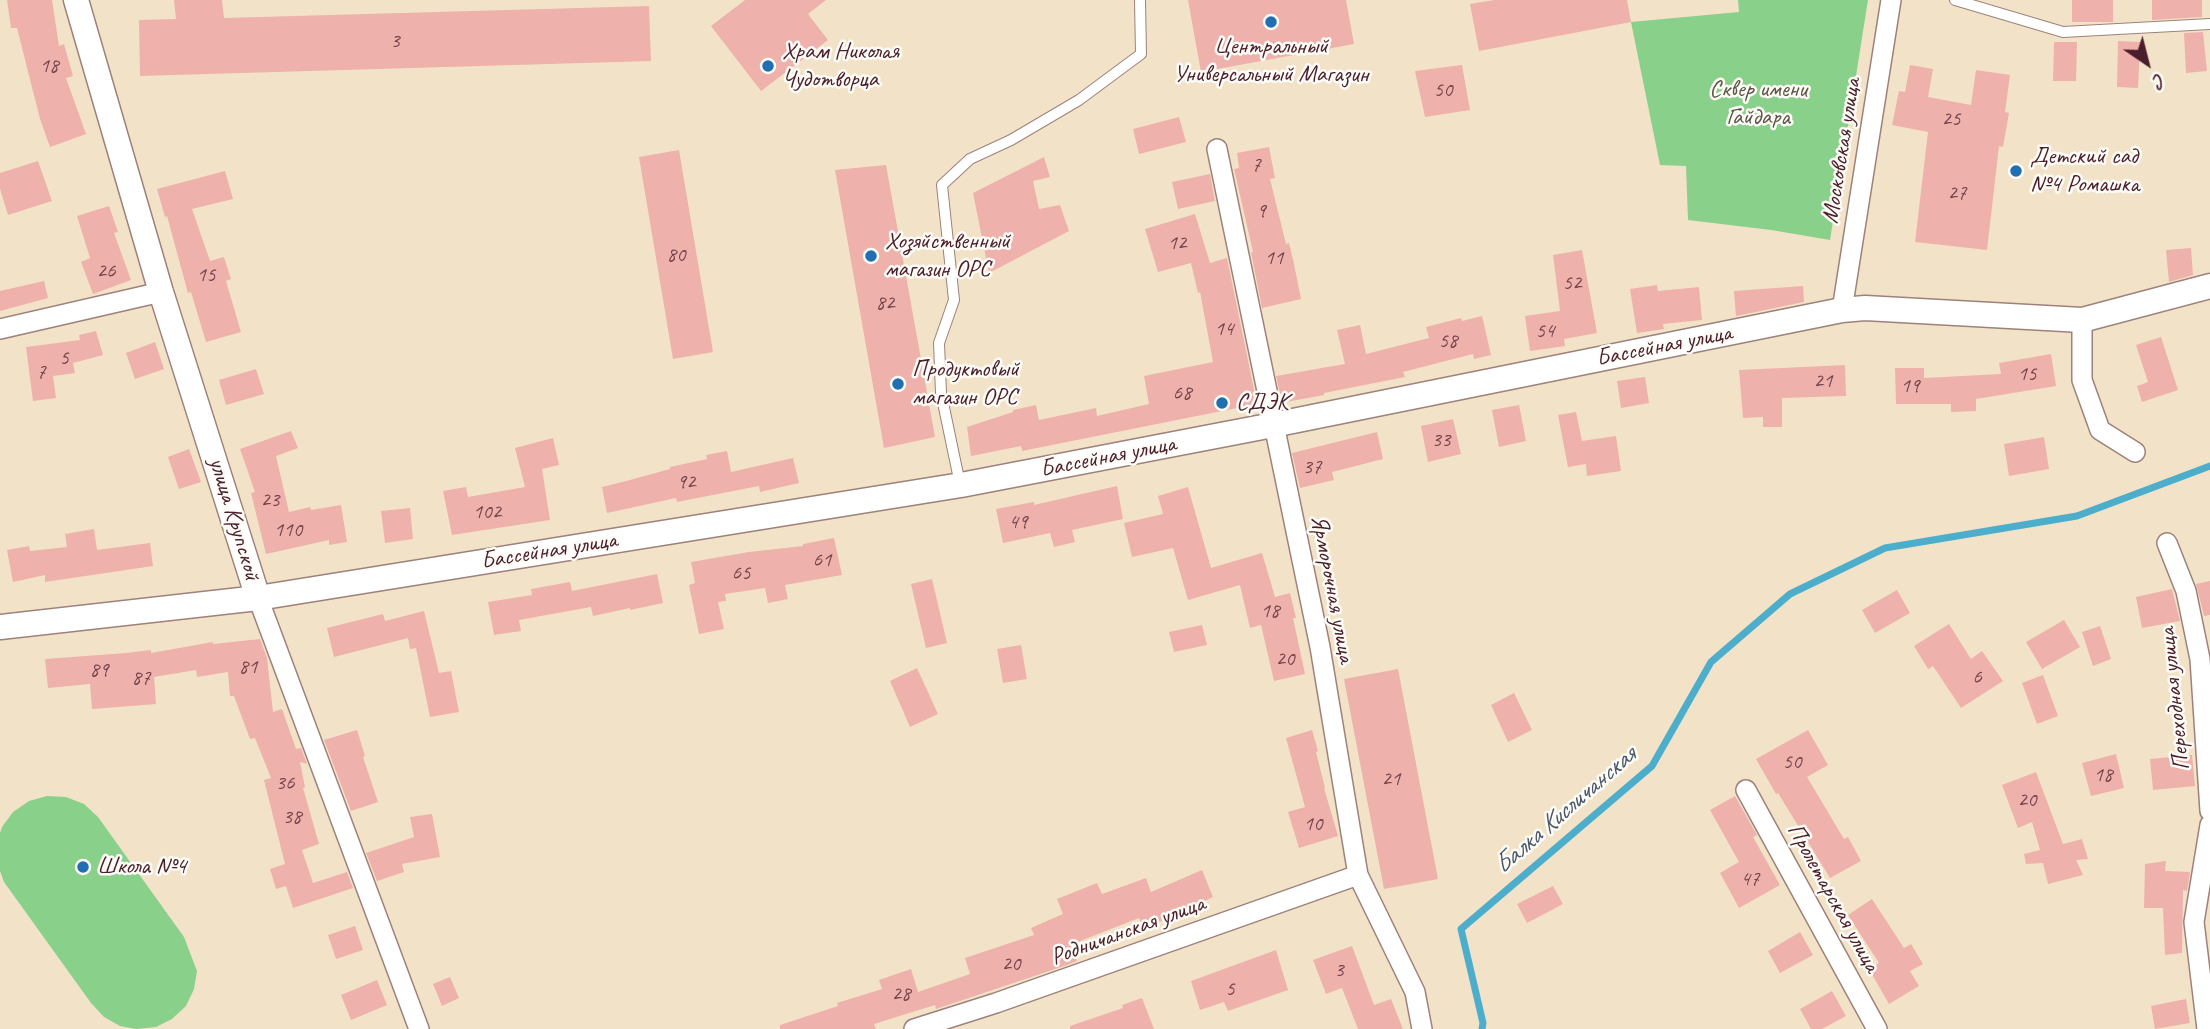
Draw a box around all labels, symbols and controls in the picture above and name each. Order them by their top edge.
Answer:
marker: Центральный Универсальный Магазин [1263,14,1279,30]
house number: 3 [390,28,400,54]
north arrow [2112,28,2182,98]
place label: Центральный Универсальный Магазин [1174,33,1368,89]
place label: Храм Николая Чудотворца [782,38,899,94]
house number: 18 [40,53,58,79]
marker: Храм Николая Чудотворца [760,58,776,74]
text: С [2148,68,2170,93]
park label: Сквер имени Гайдара [1709,76,1807,132]
street label: Московская улица [1816,76,1868,226]
house number: 50 [1434,77,1452,103]
house number: 25 [1942,106,1960,132]
place label: Детский сад №4 Ромашка [2030,143,2139,199]
house number: 7 [1251,152,1261,178]
marker: Детский сад №4 Ромашка [2008,163,2024,179]
house number: 27 [1948,180,1966,206]
house number: 9 [1256,198,1266,224]
place label: Хозяйственный магазин ОРС [885,228,1010,284]
house number: 12 [1168,230,1186,256]
house number: 80 [667,242,685,268]
house number: 11 [1265,245,1283,271]
marker: Хозяйственный магазин ОРС [863,248,879,264]
house number: 26 [97,258,115,284]
house number: 15 [197,262,215,288]
house number: 52 [1563,270,1581,296]
house number: 82 [876,290,894,316]
house number: 14 [1215,316,1233,342]
house number: 54 [1536,318,1554,344]
street label: Бассейная улица [1594,319,1734,373]
house number: 58 [1439,328,1457,354]
house number: 5 [59,345,69,371]
place label: Продуктовый магазин ОРС [912,356,1019,412]
house number: 7 [36,359,46,385]
house number: 15 [2018,361,2036,387]
house number: 21 [1814,368,1832,394]
house number: 19 [1901,373,1919,399]
marker: Продуктовый магазин ОРС [890,376,906,392]
house number: 68 [1173,380,1191,406]
place label: СДЭК [1236,389,1289,417]
marker: СДЭК [1214,395,1230,411]
house number: 33 [1432,427,1450,453]
street label: Бассейная улица [1038,430,1178,484]
street label: улица Крупской [202,454,266,584]
house number: 37 [1303,454,1321,480]
house number: 92 [677,469,695,495]
house number: 23 [261,487,279,513]
house number: 102 [473,499,501,525]
house number: 49 [1009,509,1027,535]
street label: Ярморочная улица [1304,513,1360,665]
house number: 110 [274,517,302,543]
street label: Бассейная улица [479,526,619,576]
house number: 61 [813,547,831,573]
house number: 65 [732,560,750,586]
house number: 18 [1261,598,1279,624]
street label: Переходная улица [2153,626,2197,772]
house number: 20 [1276,646,1294,672]
house number: 81 [239,654,257,680]
house number: 89 [90,657,108,683]
house number: 6 [1972,664,1982,690]
house number: 87 [132,665,150,691]
water label: Балка Кисличанская [1488,741,1642,881]
house number: 50 [1783,749,1801,775]
house number: 18 [2094,762,2112,788]
house number: 21 [1382,766,1400,792]
house number: 36 [276,770,294,796]
house number: 20 [2018,787,2036,813]
house number: 38 [283,804,301,830]
house number: 10 [1304,811,1322,837]
street label: Пролетарская улица [1780,818,1886,978]
place label: Школа №4 [97,853,186,881]
marker: Школа №4 [75,859,91,875]
house number: 47 [1741,866,1759,892]
street label: Родничанская улица [1047,890,1209,972]
house number: 20 [1002,951,1020,977]
house number: 3 [1334,957,1344,983]
house number: 5 [1225,976,1235,1002]
house number: 28 [892,981,910,1007]

